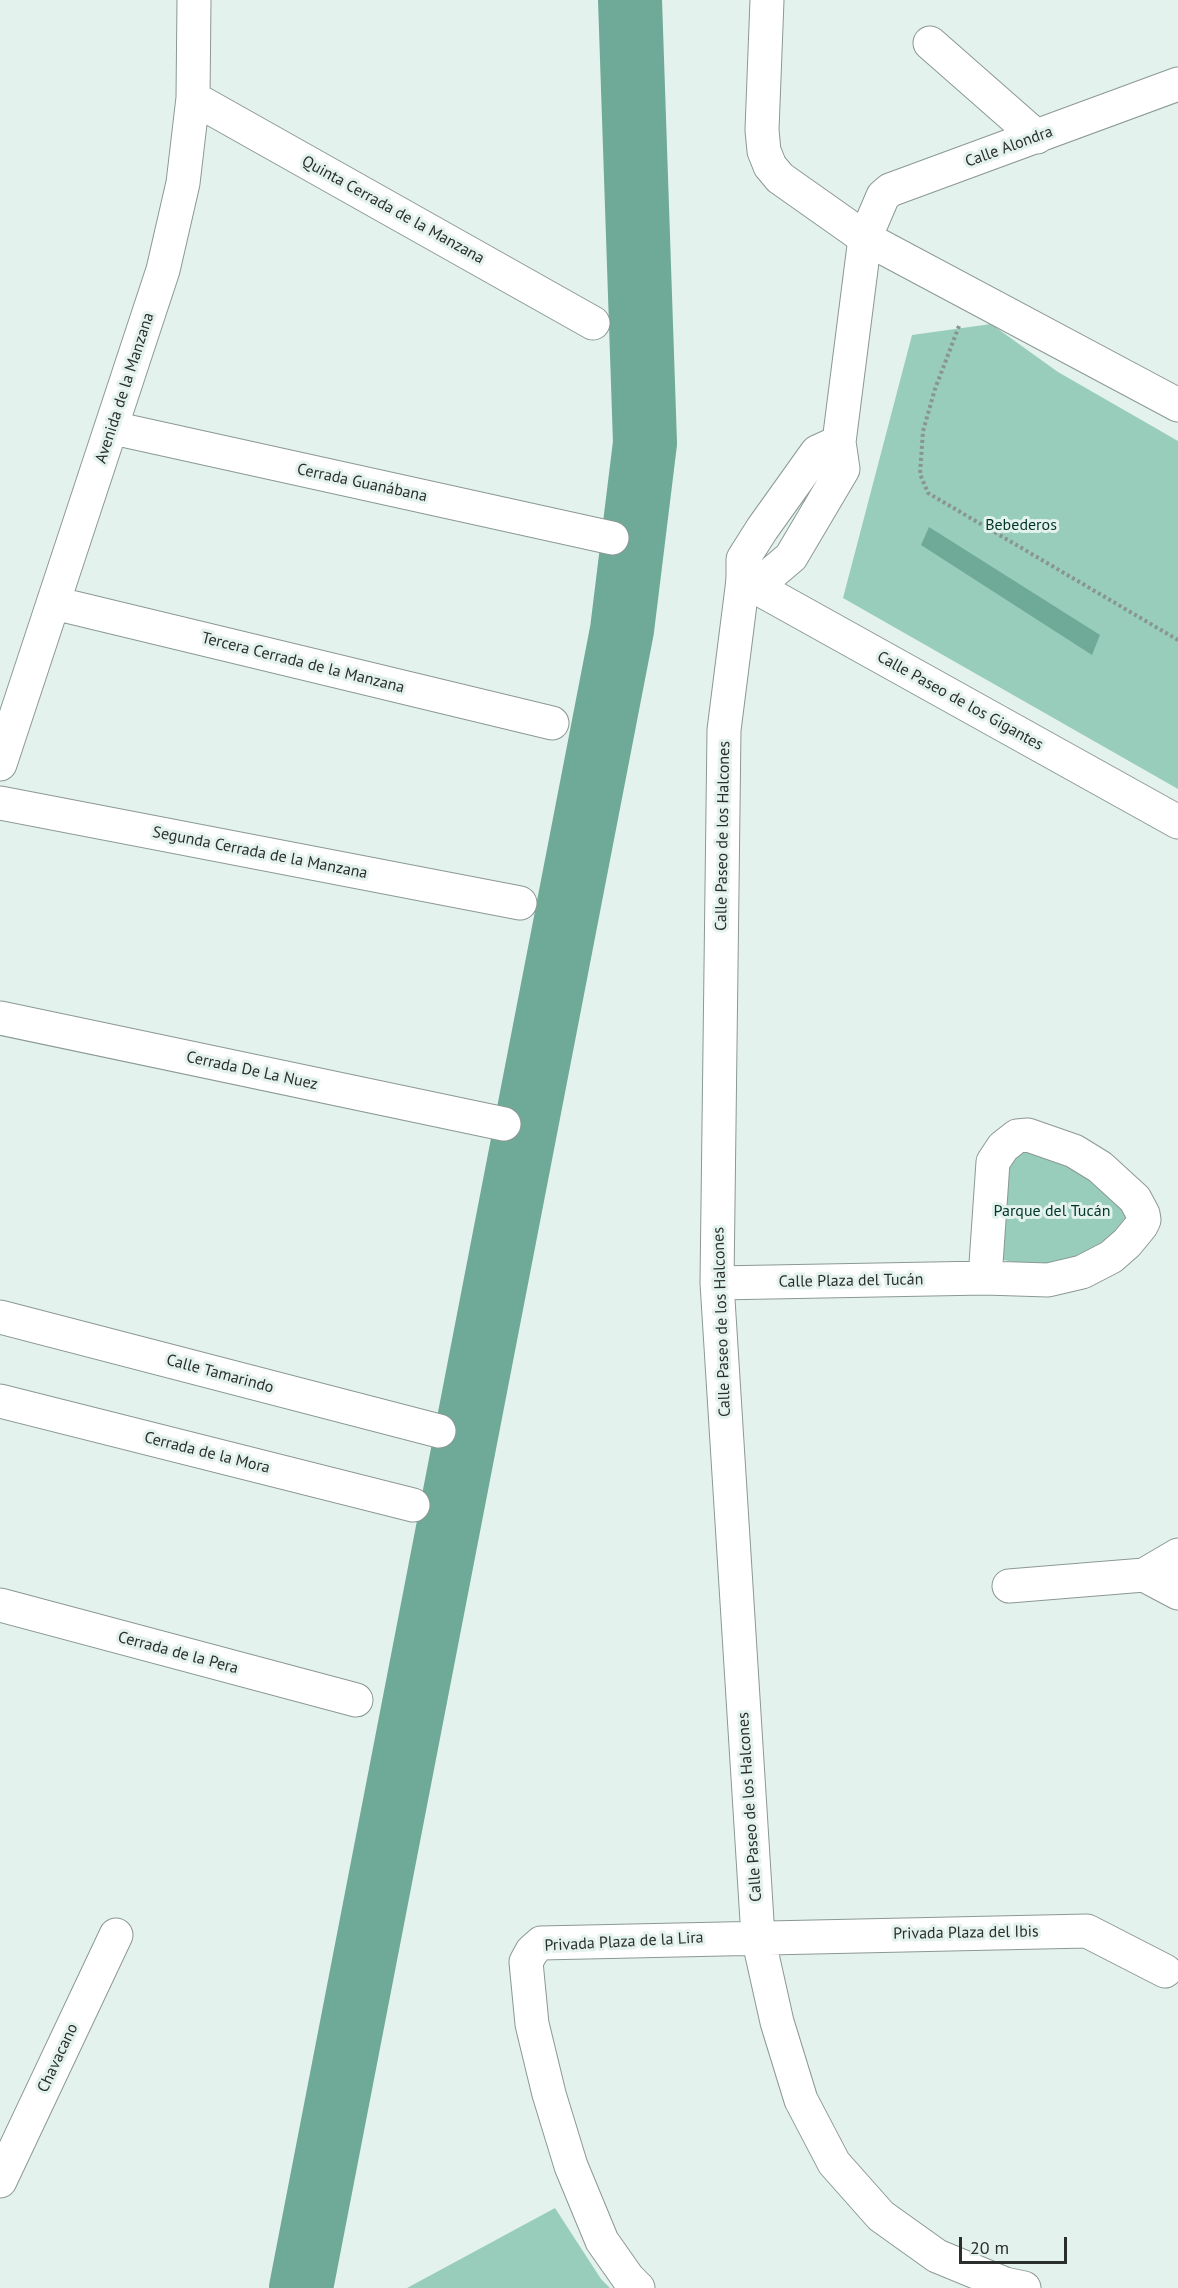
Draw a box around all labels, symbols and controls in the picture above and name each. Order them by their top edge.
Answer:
street label: Calle Alondra [963,122,1055,172]
street label: Quinta Cerrada de la Manzana [298,152,488,268]
street label: Avenida de la Manzana [92,310,158,466]
street label: Cerrada Guanábana [295,460,429,506]
park label: Bebederos [985,515,1057,535]
street label: Tercera Cerrada de la Manzana [200,628,406,698]
street label: Calle Paseo de los Gigantes [874,647,1046,755]
street label: Calle Paseo de los Halcones [712,741,734,931]
street label: Segunda Cerrada de la Manzana [151,823,369,883]
street label: Cerrada De La Nuez [185,1048,319,1094]
park label: Parque del Tucán [994,1201,1110,1221]
street label: Calle Paseo de los Halcones [709,1227,735,1417]
street label: Calle Plaza del Tucán [778,1270,924,1292]
street label: Calle Tamarindo [164,1350,276,1398]
street label: Cerrada de la Mora [142,1428,272,1478]
street label: Cerrada de la Pera [116,1628,240,1678]
street label: Calle Paseo de los Halcones [734,1712,766,1902]
street label: Privada Plaza del Ibis [893,1922,1039,1944]
street label: Privada Plaza de la Lira [544,1928,704,1956]
street label: Chavacano [34,2020,82,2096]
scale bar [962,2225,1070,2263]
text: 20 m [970,2236,1009,2259]

